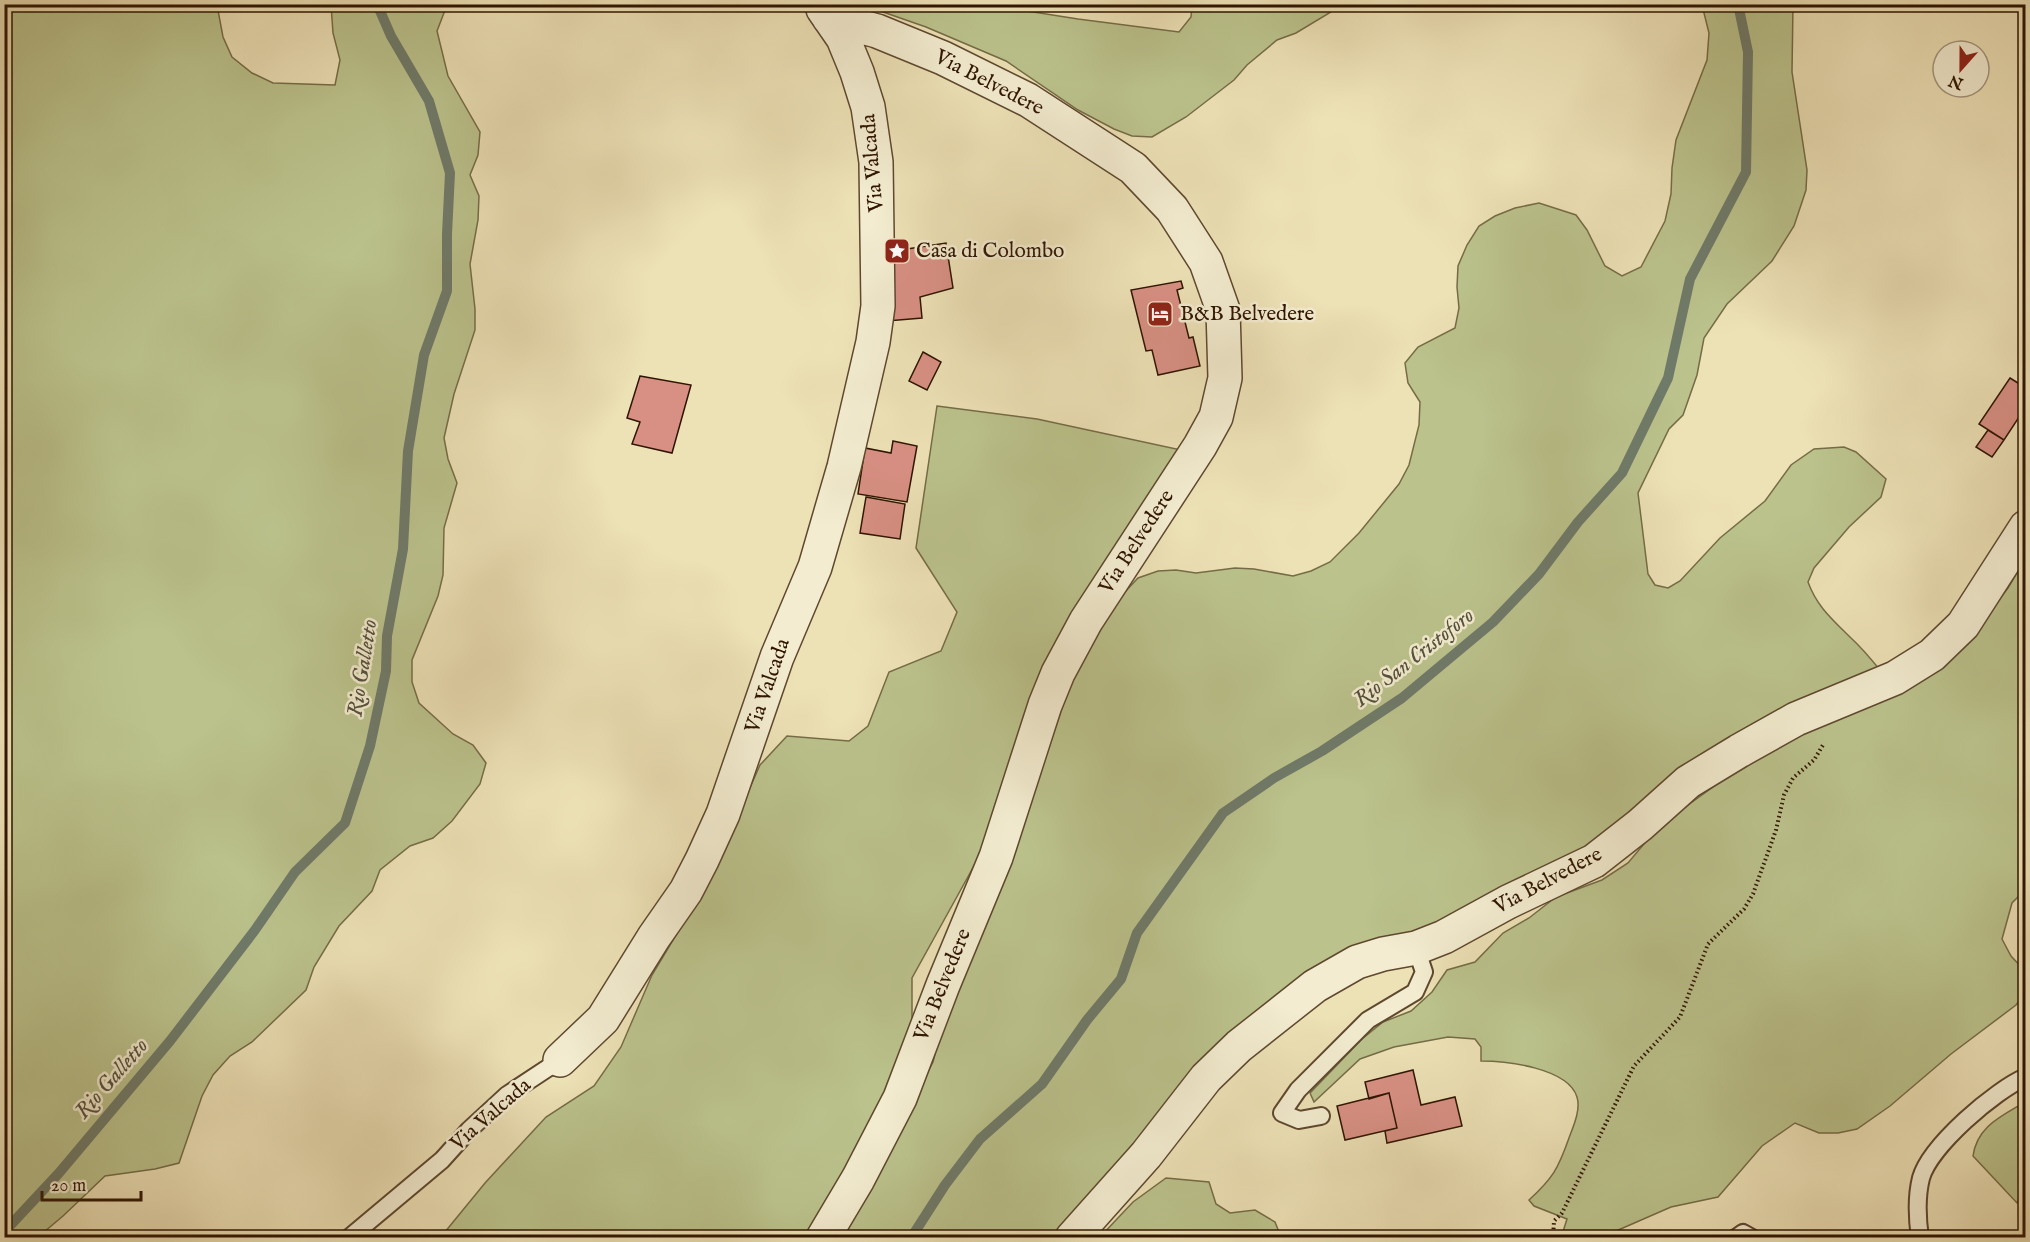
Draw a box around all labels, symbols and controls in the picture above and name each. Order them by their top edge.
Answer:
north arrow [1931,39,1991,99]
street label: Via Belvedere [929,43,1048,122]
text: N [1946,69,1967,93]
street label: Via Valcada [855,112,891,214]
place icon: Casa di Colombo [882,236,912,266]
place label: Casa di Colombo [916,238,1064,265]
hotel icon: B&B Belvedere [1145,299,1175,329]
place label: B&B Belvedere [1180,301,1315,328]
street label: Via Belvedere [1093,484,1181,600]
water label: Rio San Cristoforo [1348,602,1480,714]
water label: Rio Galletto [341,617,385,719]
street label: Via Valcada [739,634,797,738]
street label: Via Belvedere [1488,841,1607,921]
street label: Via Belvedere [908,924,978,1046]
water label: Rio Galletto [69,1033,155,1125]
street label: Via Valcada [444,1072,538,1158]
scale bar [42,1164,141,1202]
text: 20 m [51,1175,86,1198]

